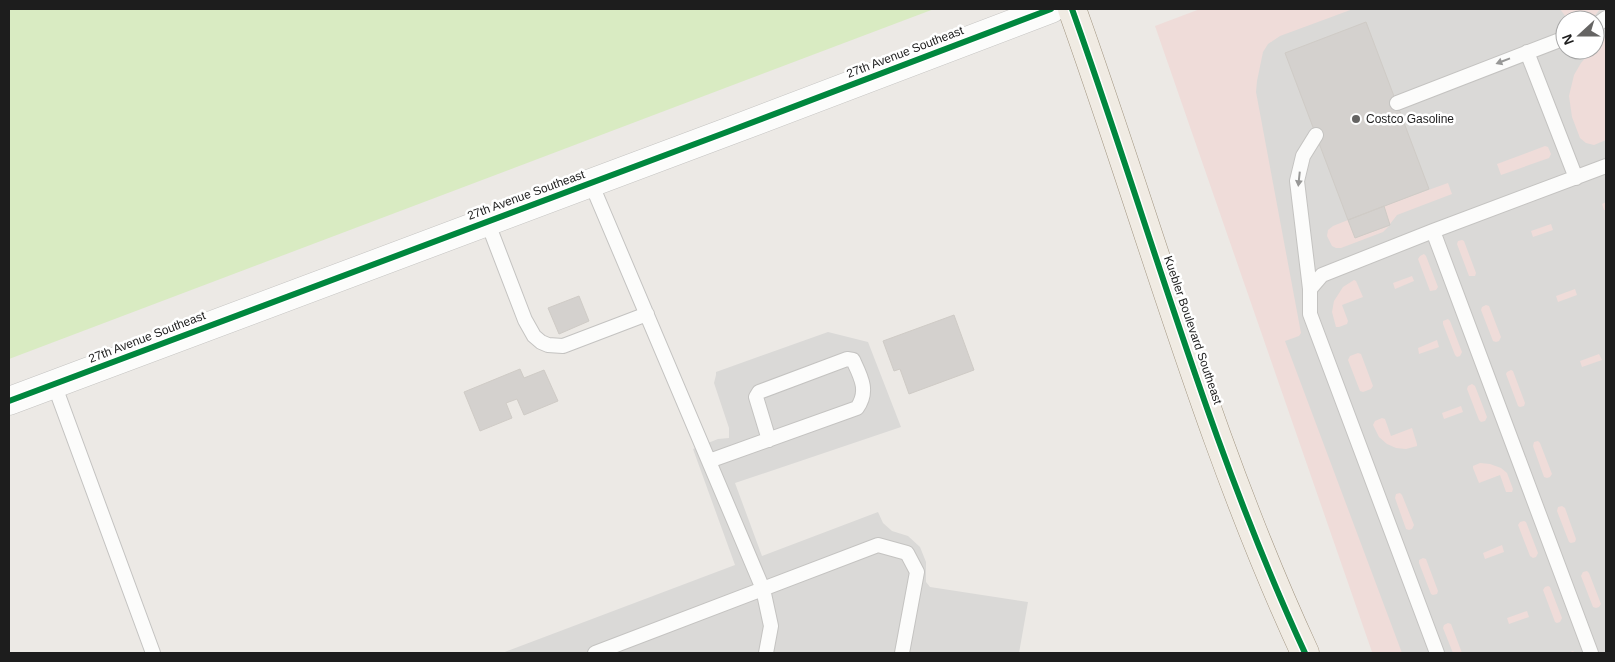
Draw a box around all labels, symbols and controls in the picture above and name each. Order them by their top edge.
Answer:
north arrow [1555,10,1605,60]
street label: 27th Avenue Southeast [845,23,966,81]
text: N [1559,32,1577,47]
one-way arrow [1496,58,1510,66]
place label: Costco Gasoline [1366,112,1454,126]
marker: Costco Gasoline [1350,113,1362,125]
street label: 27th Avenue Southeast [465,167,587,223]
one-way arrow [1294,172,1302,188]
street label: Kuebler Boulevard Southeast [1161,254,1225,407]
street label: 27th Avenue Southeast [87,308,208,366]

